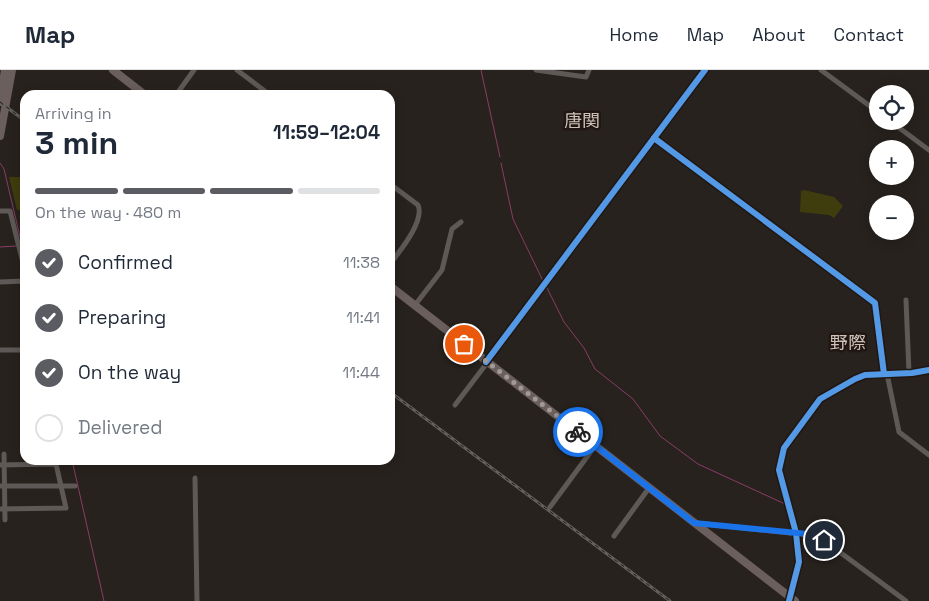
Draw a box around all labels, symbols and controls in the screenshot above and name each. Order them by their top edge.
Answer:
text: Map [25,19,75,50]
text: Home [610,23,659,46]
text: Map [687,23,724,46]
text: About [752,23,806,46]
text: Contact [834,23,904,46]
map controls [869,85,914,240]
button: locate [869,85,914,130]
text: Arriving in [35,103,112,124]
district label: 唐関 [564,109,600,132]
text: 11:59–12:04 [273,120,380,145]
text: 3 min [35,123,118,163]
button: + [869,140,914,185]
button: − [869,195,914,240]
text: On the way · 480 m [35,202,181,223]
icon: check [35,249,63,277]
text: Confirmed [78,250,173,275]
text: 11:38 [343,252,380,273]
icon: check [35,304,63,332]
text: Preparing [78,305,166,330]
text: 11:41 [346,307,380,328]
pin [443,323,485,365]
icon: bag [450,330,478,358]
district label: 野際 [830,331,866,354]
icon: check [35,359,63,387]
text: On the way [78,360,181,385]
text: 11:44 [343,362,380,383]
courier [553,407,603,457]
text: Delivered [78,415,163,440]
icon: bike [564,418,592,446]
pin [803,519,845,561]
icon: home [810,526,838,554]

